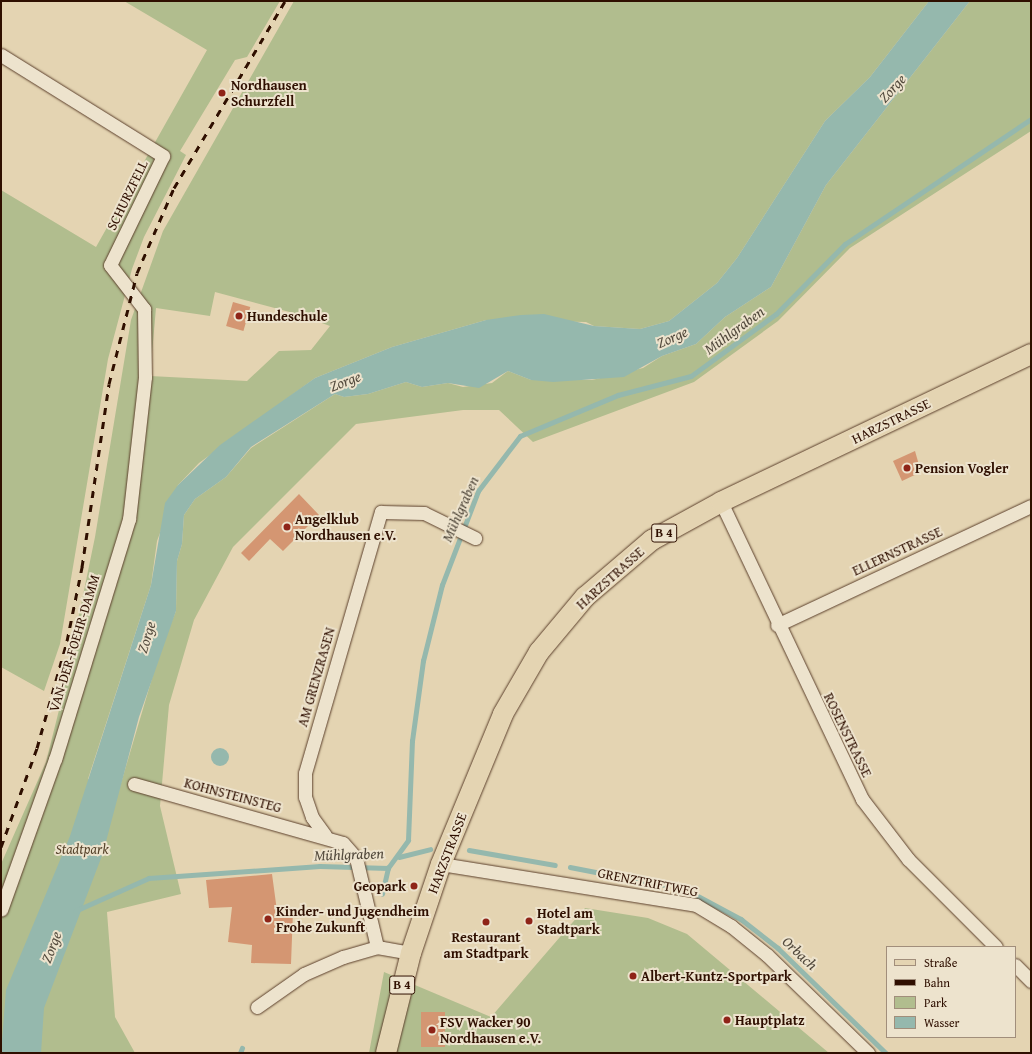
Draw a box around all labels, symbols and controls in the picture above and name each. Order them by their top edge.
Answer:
water label: Zorge [875,70,909,106]
place label: Nordhausen Schurzfell [231,77,307,110]
marker: Nordhausen Schurzfell [216,87,228,99]
street label: SCHURZFELL [103,157,151,233]
water label: Mühlgraben [700,302,768,358]
place label: Hundeschule [247,308,328,324]
marker: Hundeschule [234,311,244,321]
water label: Zorge [654,322,690,352]
water label: Zorge [327,367,363,395]
street label: HARZSTRASSE [849,395,933,447]
place label: Pension Vogler [915,460,1008,476]
marker: Pension Vogler [902,463,912,473]
water label: Mühlgraben [438,473,482,545]
place label: Angelklub Nordhausen e.V. [295,511,396,544]
marker: Angelklub Nordhausen e.V. [282,522,292,532]
road number: B 4 [651,522,677,544]
street label: ELLERNSTRASSE [849,523,945,579]
street label: HARZSTRASSE [573,543,647,613]
street label: VAN-DER-FOEHR-DAMM [45,572,103,714]
water label: Zorge [133,619,159,655]
street label: AM GRENZRASEN [294,625,338,729]
street label: ROSENSTRASSE [820,690,876,780]
street label: KOHNSTEINSTEG [182,774,284,816]
street label: HARZSTRASSE [424,810,470,896]
park label: Stadtpark [55,841,109,857]
water label: Mühlgraben [314,844,384,864]
street label: GRENZTRIFTWEG [596,864,700,900]
place label: Geopark [354,878,406,894]
marker: Geopark [409,881,419,891]
place label: Kinder- und Jugendheim Frohe Zukunft [276,903,429,936]
place label: Hotel am Stadtpark [537,905,600,938]
marker: Kinder- und Jugendheim Frohe Zukunft [263,914,273,924]
marker: Hotel am Stadtpark [524,916,534,926]
marker: Restaurant am Stadtpark [481,917,491,927]
water label: Zorge [37,929,65,965]
place label: Restaurant am Stadtpark [444,929,528,962]
water label: Orbach [779,932,821,974]
legend [886,946,1016,1038]
text: Straße [924,954,957,971]
place label: Albert-Kuntz-Sportpark [641,968,792,984]
marker: Albert-Kuntz-Sportpark [628,971,638,981]
road number: B 4 [389,974,415,996]
text: Bahn [924,974,950,991]
text: Park [924,994,947,1011]
place label: Hauptplatz [735,1012,805,1028]
place label: FSV Wacker 90 Nordhausen e.V. [440,1014,541,1046]
text: Wasser [924,1014,960,1031]
marker: Hauptplatz [722,1015,732,1025]
marker: FSV Wacker 90 Nordhausen e.V. [427,1025,437,1035]

